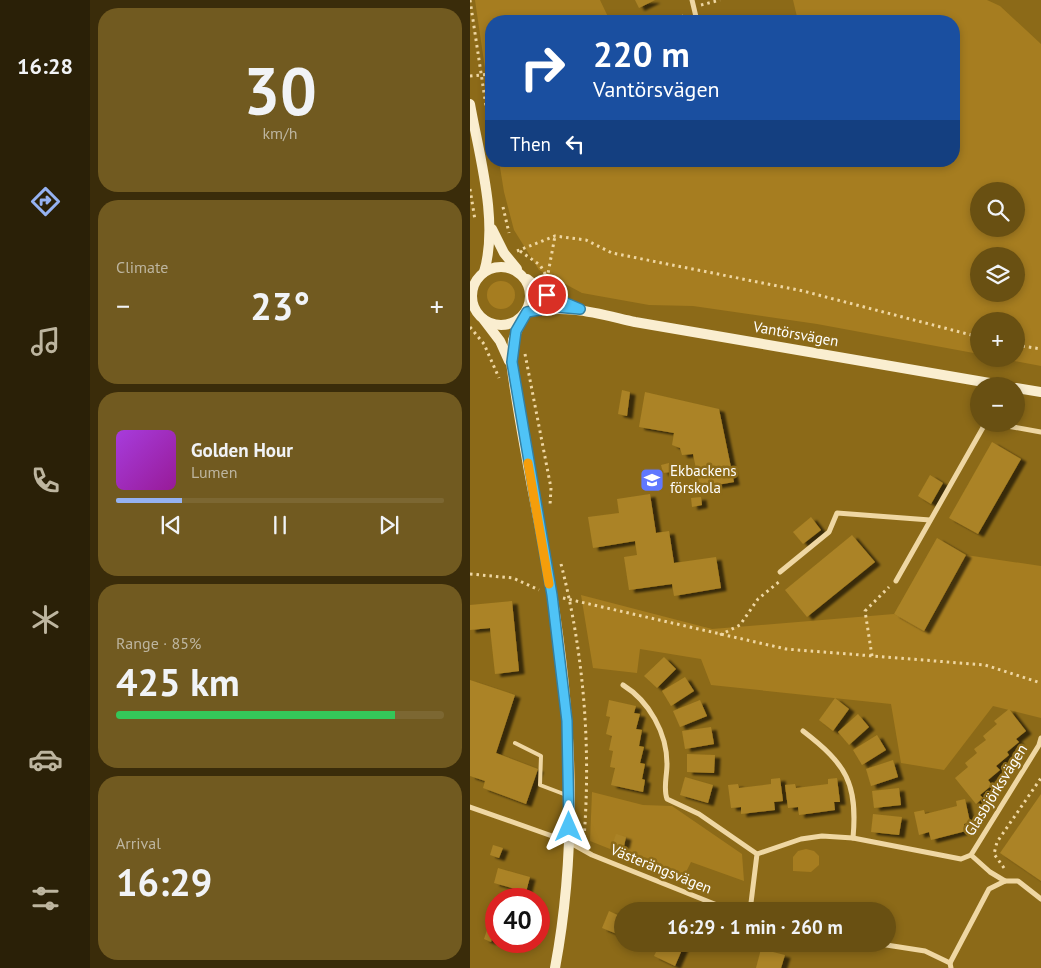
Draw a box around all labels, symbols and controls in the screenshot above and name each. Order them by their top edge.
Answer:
text: 220 m [593,31,690,77]
icon: right [510,35,575,100]
text: 30 [243,48,317,132]
text: 16:28 [17,52,73,80]
text: Vantörsvägen [593,75,720,103]
text: km/h [262,123,298,143]
icon: left [561,130,589,158]
text: Then [510,132,551,156]
map controls [970,182,1025,432]
button: search [970,182,1025,237]
icon: directions [28,184,63,219]
button: layers [970,247,1025,302]
text: Climate [116,257,168,277]
pin [526,274,568,316]
text: 23° [250,281,310,330]
icon: arrive [533,281,561,309]
text: − [116,287,130,324]
text: + [430,287,444,324]
button: + [970,312,1025,367]
street label: Vantörsvägen [751,316,840,350]
icon: music [28,324,63,359]
button: − [970,377,1025,432]
text: Golden Hour [191,438,293,462]
place label: Ekbackens förskola [670,461,737,497]
text: Lumen [191,462,237,482]
icon: phone [28,463,63,498]
school or university icon: Ekbackens förskola [639,467,665,493]
icon: previous [157,511,185,539]
icon: pause [266,511,294,539]
icon: next [375,511,403,539]
icon: climate [28,602,63,637]
text: Range · 85% [116,633,201,653]
text: 425 km [116,657,240,706]
street label: Glasbjörksvägen [960,740,1031,839]
icon: car [28,742,63,777]
position arrow [542,800,594,852]
text: Arrival [116,833,161,853]
street label: Västerängsvägen [607,839,715,898]
text: 16:29 [116,857,212,906]
icon: filters [28,881,63,916]
speed limit sign: 40 [485,888,550,953]
text: 16:29 · 1 min · 260 m [667,915,843,939]

